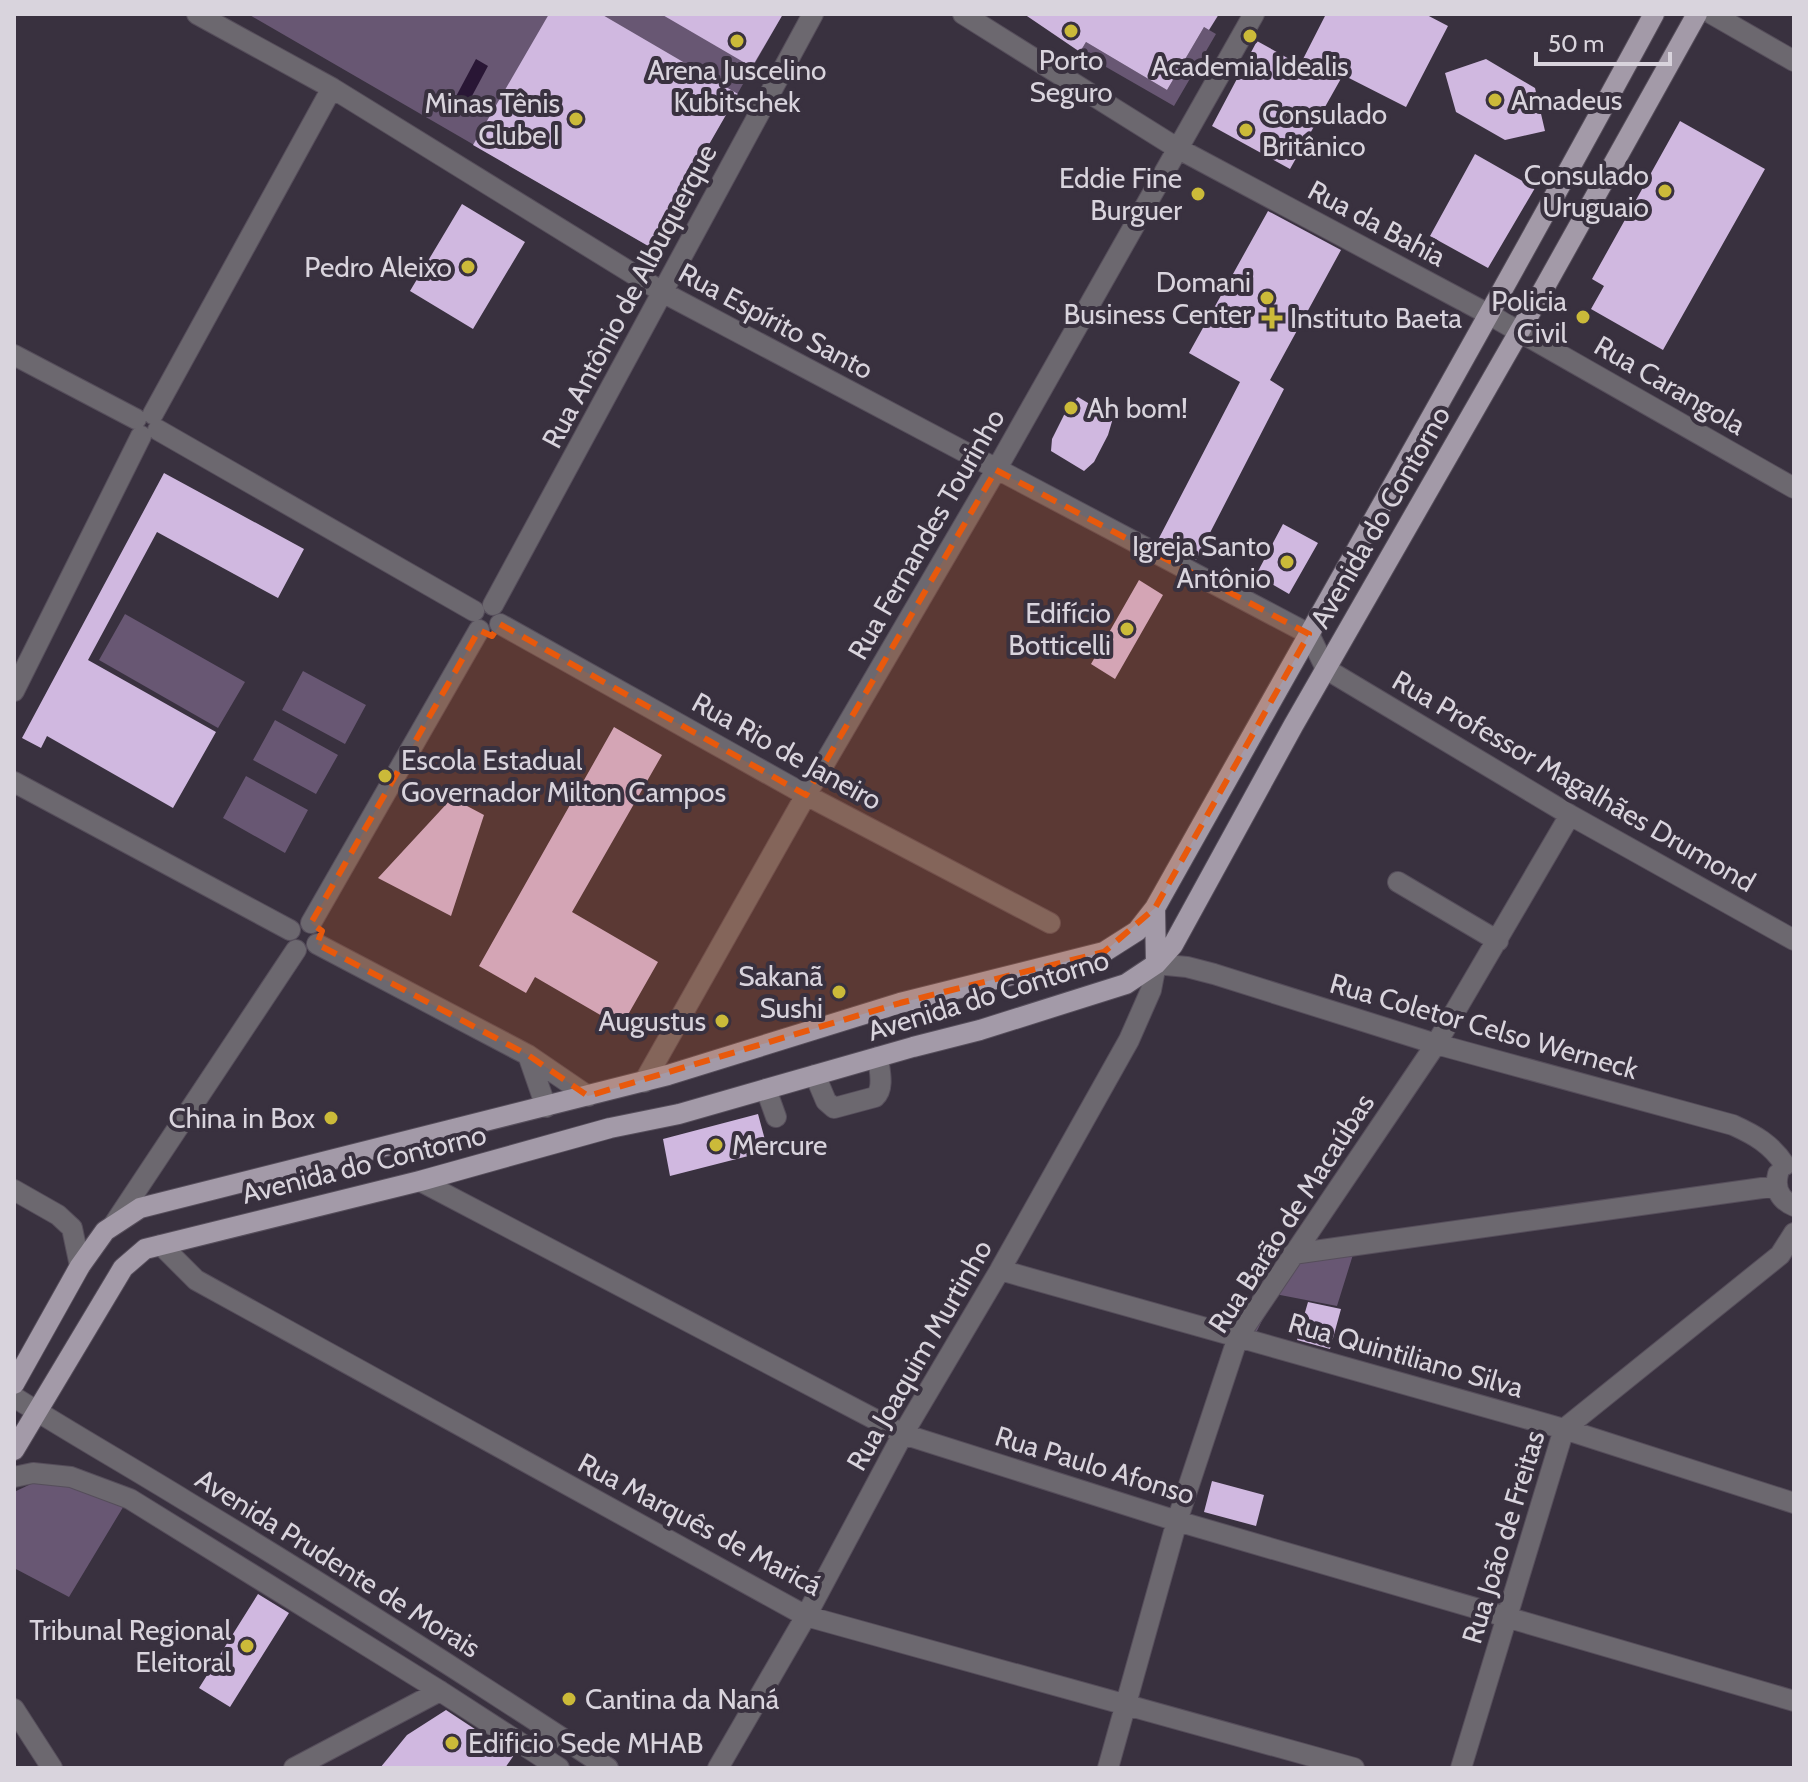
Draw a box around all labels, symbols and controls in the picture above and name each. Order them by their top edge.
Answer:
scale bar [1536,16,1670,66]
marker: Porto Seguro [1062,22,1080,40]
marker: Academia Idealis [1241,27,1259,45]
text: 50 m [1548,29,1604,58]
marker: Arena Juscelino Kubitschek [728,32,746,50]
place label: Porto Seguro [1029,43,1113,109]
place label: Academia Idealis [1151,49,1349,83]
place label: Arena Juscelino Kubitschek [647,53,827,119]
place label: Amadeus [1511,83,1622,117]
place label: Minas Tênis Clube I [424,86,560,152]
marker: Amadeus [1486,91,1504,109]
place label: Consulado Britânico [1262,97,1387,163]
marker: Minas Tênis Clube I [567,110,585,128]
marker: Consulado Britânico [1237,121,1255,139]
street label: Rua Antônio de Albuquerque [534,138,724,454]
place label: Consulado Uruguaio [1524,158,1649,224]
place label: Eddie Fine Burguer [1059,161,1182,227]
street label: Rua da Bahia [1302,173,1452,274]
marker: Consulado Uruguaio [1656,182,1674,200]
marker: Eddie Fine Burguer [1189,185,1207,203]
place label: Pedro Aleixo [304,250,452,284]
street label: Rua Espírito Santo [673,255,879,387]
marker: Pedro Aleixo [459,258,477,276]
place label: Domani Business Center [1064,265,1251,331]
place label: Policia Civil [1491,284,1568,350]
marker: Domani Business Center [1258,289,1276,307]
place label: Instituto Baeta [1290,301,1463,335]
marker: Instituto Baeta [1261,307,1283,329]
marker: Policia Civil [1574,308,1592,326]
street label: Rua Carangola [1588,328,1752,442]
place label: Ah bom! [1087,391,1188,425]
marker: Ah bom! [1062,399,1080,417]
street label: Avenida do Contorno [1303,400,1457,634]
street label: Rua Fernandes Tourinho [840,403,1012,665]
place label: Igreja Santo Antônio [1132,529,1271,595]
marker: Igreja Santo Antônio [1278,553,1296,571]
place label: Edifício Botticelli [1008,596,1111,662]
marker: Edifício Botticelli [1118,620,1136,638]
street label: Rua Professor Magalhães Drumond [1387,663,1761,899]
street label: Rua Rio de Janeiro [686,685,888,817]
place label: Escola Estadual Governador Milton Campos [401,743,726,809]
marker: Escola Estadual Governador Milton Campos [376,767,394,785]
street label: Avenida do Contorno [863,942,1113,1048]
place label: Sakanã Sushi [738,959,824,1025]
street label: Rua Coletor Celso Werneck [1326,966,1642,1086]
marker: Sakanã Sushi [830,983,848,1001]
place label: Augustus [599,1004,706,1038]
marker: Augustus [713,1012,731,1030]
street label: Rua Barão de Macaúbas [1201,1087,1381,1339]
place label: China in Box [169,1101,315,1135]
marker: China in Box [322,1109,340,1127]
street label: Avenida do Contorno [238,1117,490,1211]
place label: Mercure [732,1128,827,1162]
marker: Mercure [707,1136,725,1154]
street label: Rua Joaquim Murtinho [839,1233,999,1477]
street label: Rua Quintiliano Silva [1285,1305,1528,1405]
street label: Rua Paulo Afonso [991,1419,1199,1511]
street label: Rua João de Freitas [1454,1426,1552,1648]
street label: Rua Marquês de Maricá [572,1445,828,1603]
street label: Avenida Prudente de Morais [189,1461,487,1665]
place label: Tribunal Regional Eleitoral [29,1613,231,1679]
marker: Tribunal Regional Eleitoral [238,1637,256,1655]
place label: Cantina da Naná [585,1682,780,1716]
marker: Cantina da Naná [560,1690,578,1708]
place label: Edificio Sede MHAB [468,1726,703,1760]
marker: Edificio Sede MHAB [443,1734,461,1752]

